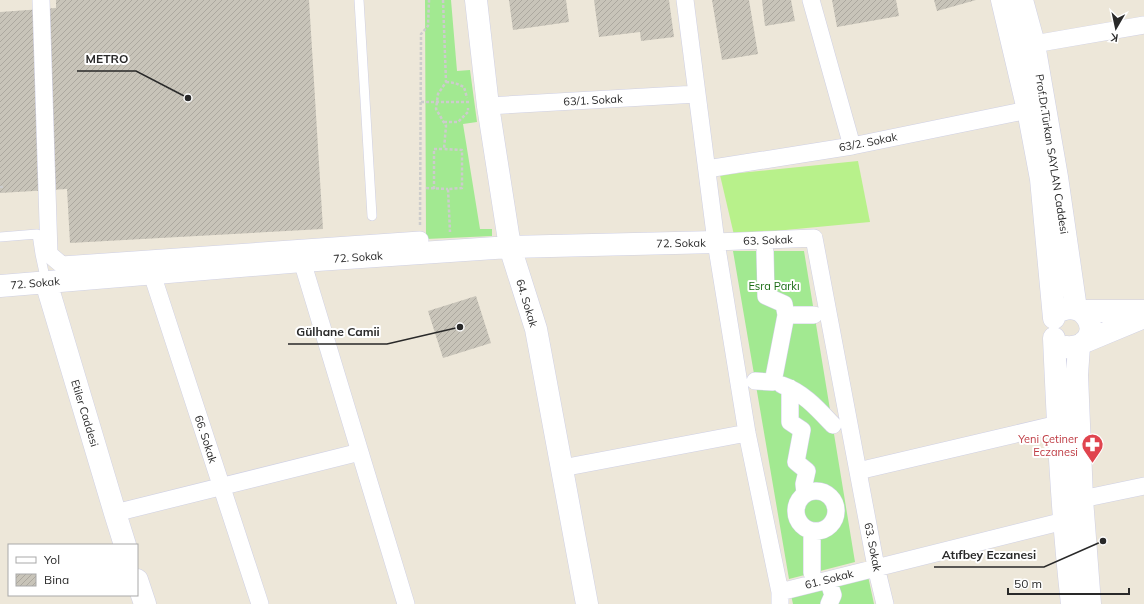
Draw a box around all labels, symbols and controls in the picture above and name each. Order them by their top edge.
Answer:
north arrow [1096,8,1136,48]
text: K [1109,30,1119,45]
callout: METRO [77,47,136,71]
text: METRO [86,51,128,66]
street label: Prof.Dr.Türkan SAYLAN Caddesi [1032,73,1072,235]
street label: 63/1. Sokak [563,91,623,109]
street label: 63/2. Sokak [838,129,899,155]
street label: 63. Sokak [743,232,793,248]
street label: 72. Sokak [656,236,706,250]
street label: 72. Sokak [333,248,384,266]
street label: 72. Sokak [10,274,61,292]
street label: 64. Sokak [513,277,541,329]
park label: Esra Parkı [748,279,800,293]
callout: Gülhane Camii [288,320,387,344]
text: Gülhane Camii [296,324,380,339]
street label: Etiler Caddesi [68,378,102,448]
street label: 66. Sokak [192,413,220,465]
place label: Yeni Çetiner Eczanesi [1017,432,1078,459]
pharmacy icon: Yeni Çetiner Eczanesi [1080,432,1106,465]
street label: 63. Sokak [861,521,885,573]
callout: Atıfbey Eczanesi [934,543,1044,567]
legend [8,544,138,596]
text: Atıfbey Eczanesi [942,547,1036,562]
text: Yol [43,552,60,567]
street label: 61. Sokak [803,566,855,592]
scale bar [1008,570,1129,596]
text: Bina [44,572,69,587]
text: 50 m [1014,576,1042,591]

